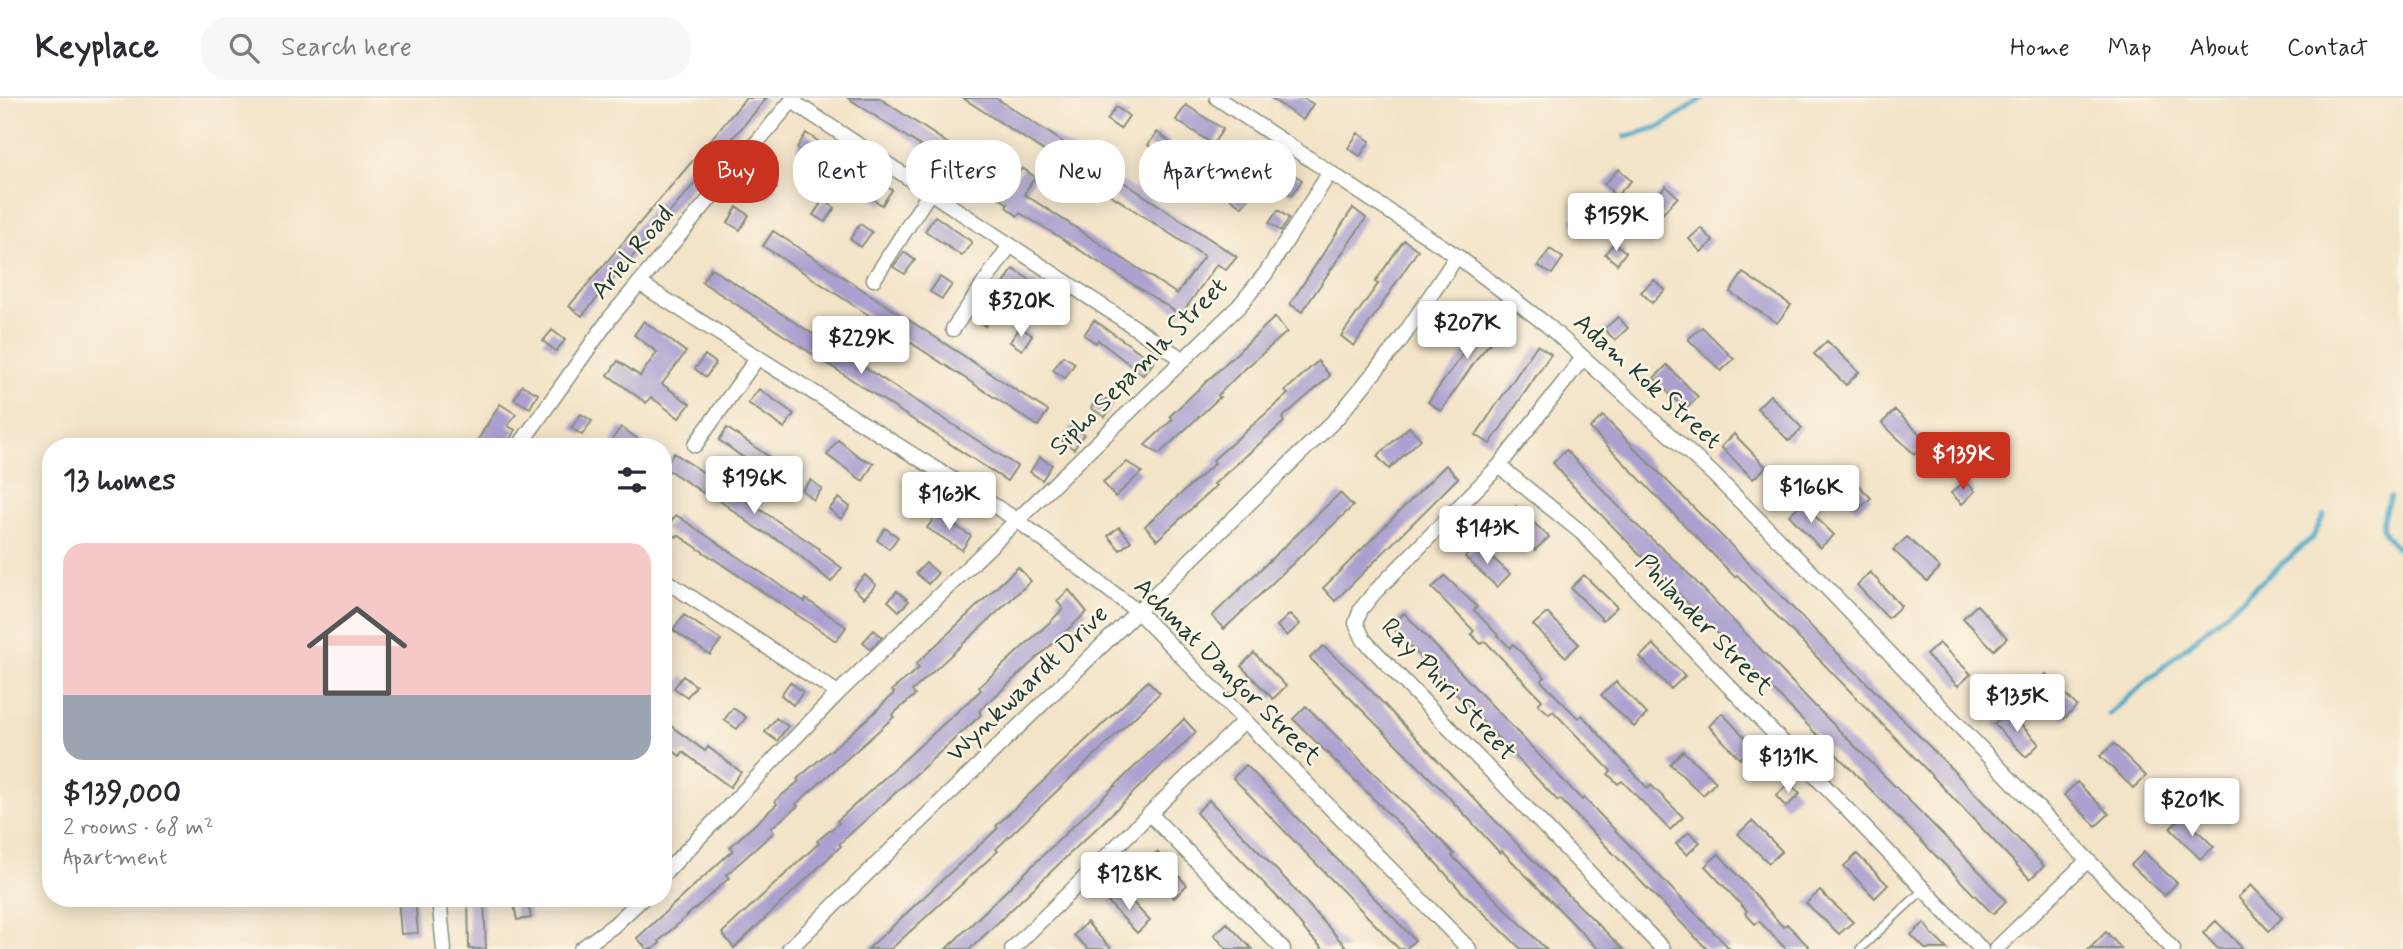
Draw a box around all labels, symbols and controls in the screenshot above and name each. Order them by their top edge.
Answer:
search box [201,17,691,80]
text: Keyplace [35,26,159,70]
icon: search [225,29,263,67]
text: Search here [281,31,412,65]
text: Home [2010,33,2070,64]
text: Map [2108,33,2152,64]
text: About [2190,33,2249,64]
text: Contact [2287,33,2368,64]
chip: Buy [693,140,779,203]
chip: Rent [793,140,892,203]
chip: Filters [906,140,1021,203]
chip: New [1035,140,1125,203]
chip: Apartment [1139,140,1296,203]
pin: $159K [1567,194,1665,253]
street label: Ariel Road [584,199,682,307]
text: $159K [1584,201,1648,231]
street label: Sipho Sepamla Street [1042,270,1236,464]
pin: $320K [972,280,1070,339]
text: $320K [988,287,1054,317]
pin: $207K [1418,302,1516,361]
street label: Adam Kok Street [1565,306,1729,458]
text: $207K [1433,309,1501,339]
pin: $229K [812,316,910,376]
text: $229K [828,324,894,354]
pin: $139K [1914,432,2012,492]
text: $139K [1932,440,1994,470]
pin: $196K [705,456,803,516]
text: 13 homes [63,461,176,500]
icon: filters [613,461,651,499]
text: $196K [722,464,786,494]
pin: $166K [1762,466,1860,525]
pin: $163K [900,472,998,532]
text: $166K [1779,473,1843,503]
text: $163K [918,480,980,510]
pin: $143K [1438,506,1536,566]
text: $143K [1455,514,1519,544]
street label: Philander Street [1628,547,1780,703]
street label: Achmat Dangor Street [1124,571,1328,775]
icon: home [294,588,420,714]
street label: Wynkwaardt Drive [940,598,1116,770]
street label: Ray Phiri Street [1373,611,1523,769]
pin: $135K [1968,674,2066,734]
text: $135K [1986,682,2048,712]
pin: $131K [1739,736,1837,795]
text: $131K [1759,743,1817,773]
text: $139,000 [63,774,181,813]
pin: $201K [2143,778,2241,838]
text: $201K [2160,786,2224,816]
text: 2 rooms · 68 m² [63,813,214,843]
text: Apartment [63,843,168,873]
pin: $128K [1080,852,1178,912]
text: $128K [1097,860,1161,890]

